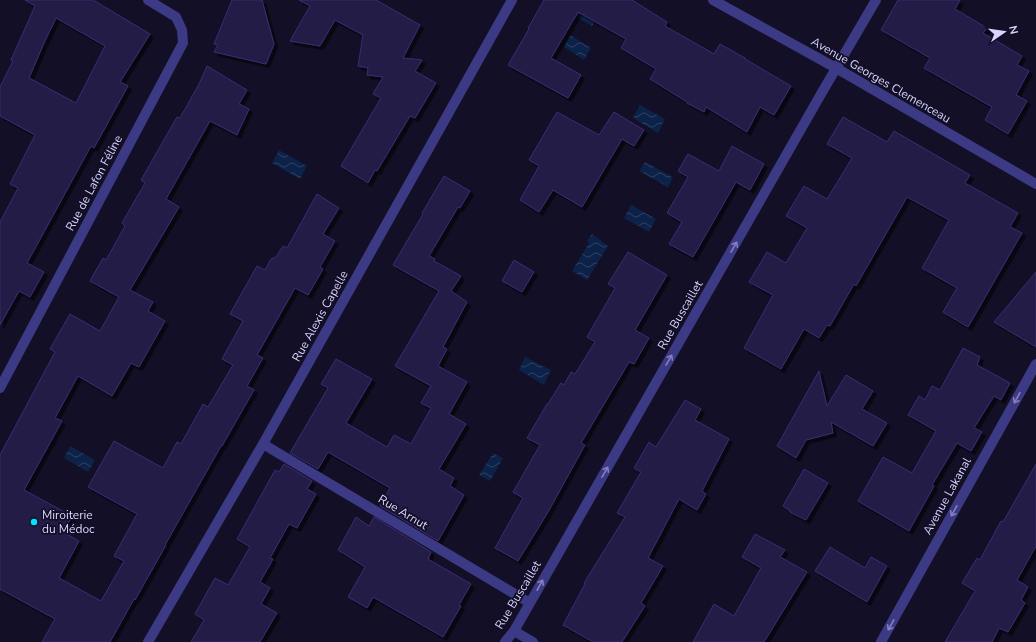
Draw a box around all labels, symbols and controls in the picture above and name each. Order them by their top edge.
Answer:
north arrow [984,12,1024,52]
text: N [1005,24,1021,36]
street label: Avenue Georges Clemenceau [808,33,954,127]
street label: Rue de Lafon Féline [62,132,126,234]
one-way arrow [730,241,738,253]
street label: Rue Alexis Capelle [288,268,352,364]
street label: Rue Buscaillet [654,277,707,352]
one-way arrow [666,354,674,366]
one-way arrow [1013,392,1020,404]
street label: Avenue Lakanal [919,454,975,537]
one-way arrow [601,467,609,479]
street label: Rue Arnut [375,491,431,533]
one-way arrow [949,505,957,517]
place label: Miroiterie du Médoc [42,507,95,537]
marker: Miroiterie du Médoc [29,517,39,527]
street label: Rue Buscaillet [491,557,545,632]
one-way arrow [537,579,545,591]
one-way arrow [886,619,894,631]

